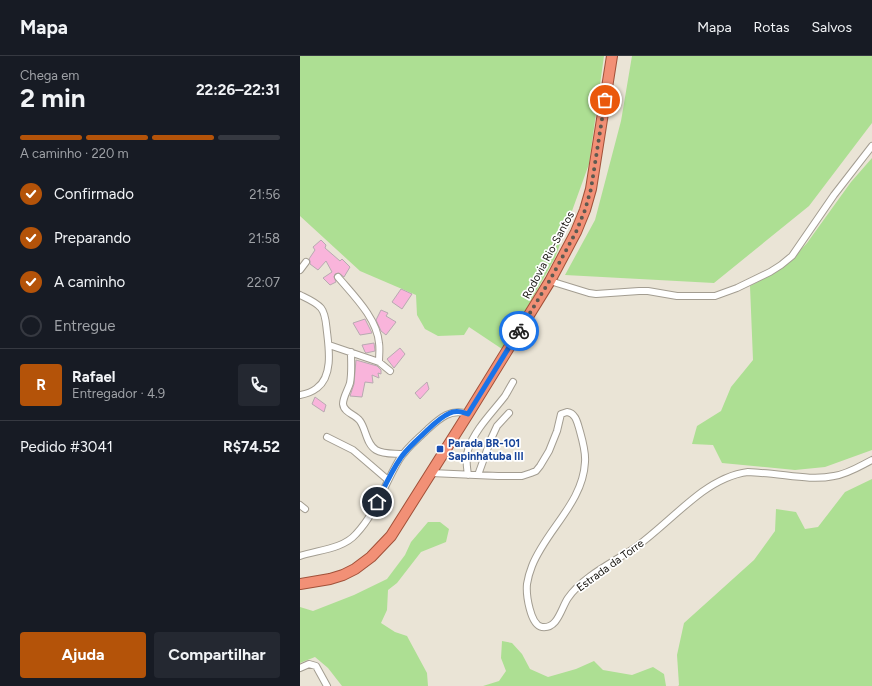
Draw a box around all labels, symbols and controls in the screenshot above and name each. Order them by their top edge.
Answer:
text: Mapa [20,16,68,39]
text: Mapa [697,19,732,36]
text: Rotas [754,19,789,36]
text: Salvos [811,19,852,36]
text: Chega em [20,68,79,83]
text: 22:26–22:31 [196,81,280,99]
text: 2 min [20,82,86,114]
pin [588,83,622,117]
icon: bag [594,89,616,111]
text: A caminho · 220 m [20,146,129,161]
icon: check [20,183,42,205]
text: Confirmado [54,185,134,203]
text: 21:56 [249,187,280,202]
street label: Rodovia Rio-Santos [520,209,577,301]
icon: check [20,227,42,249]
text: Preparando [54,229,131,247]
text: 21:58 [249,231,280,246]
icon: check [20,271,42,293]
text: A caminho [54,273,125,291]
text: 22:07 [247,275,280,290]
courier [499,311,539,351]
text: Entregue [54,317,116,335]
icon: bike [508,320,530,342]
button: phone [238,364,280,406]
text: Rafael [72,368,115,386]
text: R [36,376,46,394]
text: Entregador · 4.9 [72,386,165,401]
place label: Parada BR-101 Sapinhatuba III [448,437,524,463]
text: Pedido #3041 [20,438,113,456]
text: R$74.52 [223,438,280,456]
marker: Parada BR-101 Sapinhatuba III [435,444,445,454]
pin [360,485,394,519]
icon: home [366,491,388,513]
street label: Estrada da Torre [574,537,646,594]
button: Ajuda [20,632,146,678]
button: Compartilhar [154,632,280,678]

